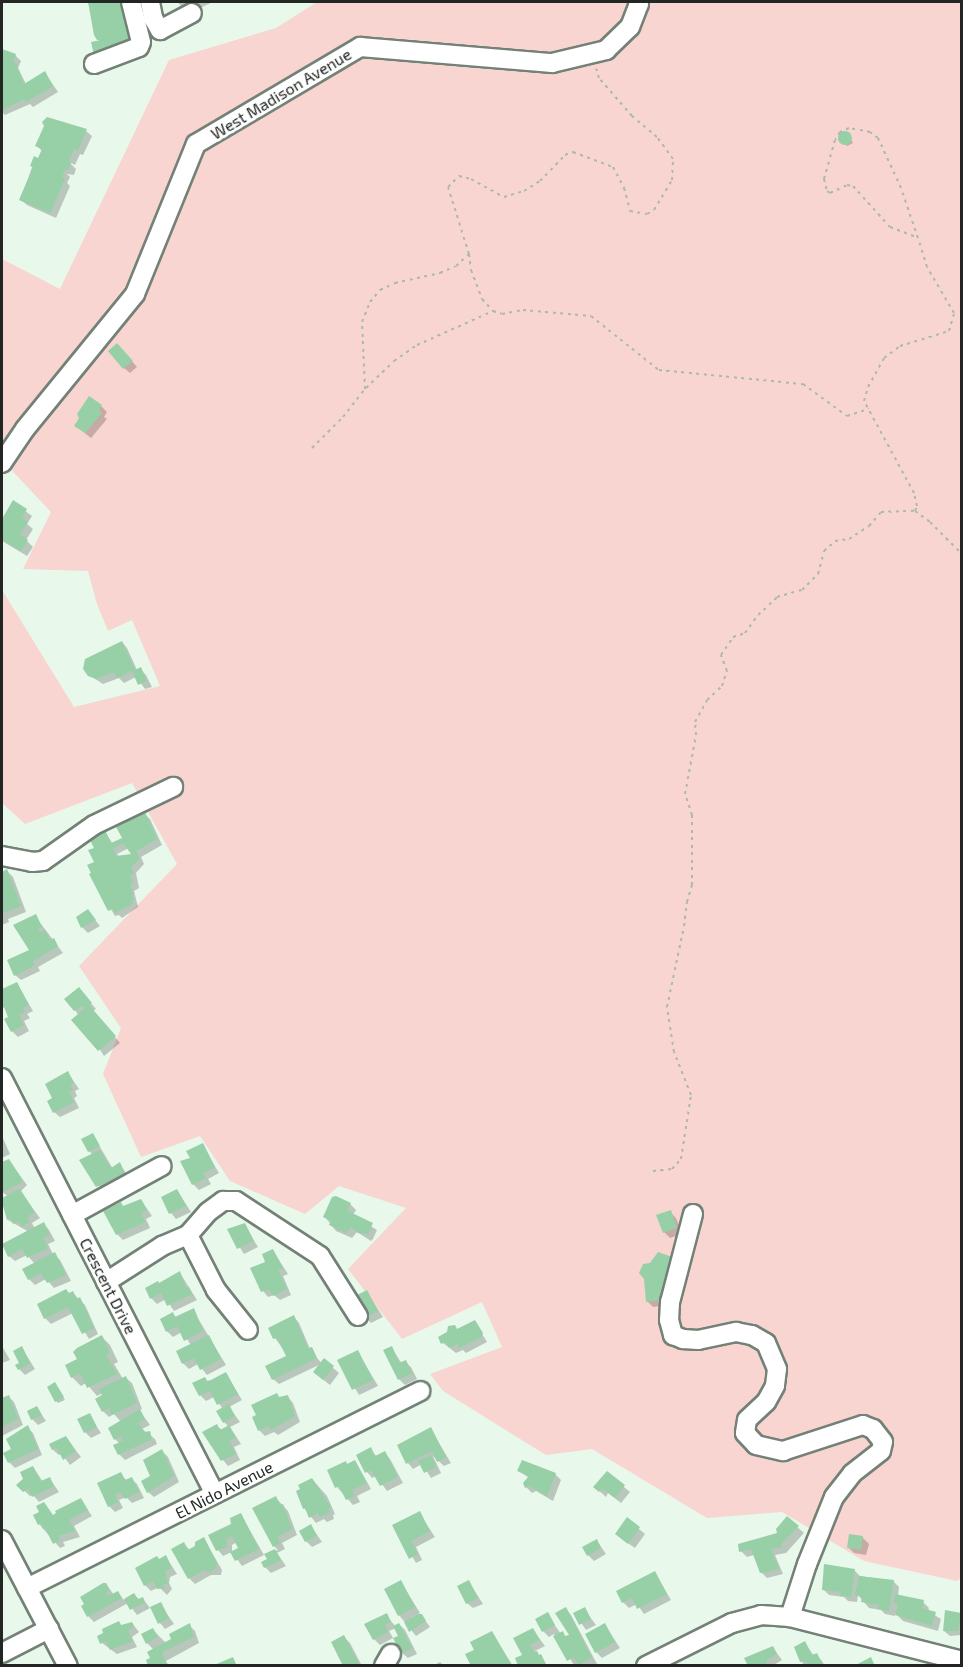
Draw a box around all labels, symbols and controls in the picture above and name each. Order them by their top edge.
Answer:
street label: West Madison Avenue [207,44,355,144]
street label: Crescent Drive [76,1235,140,1337]
street label: El Nido Avenue [172,1457,276,1523]

